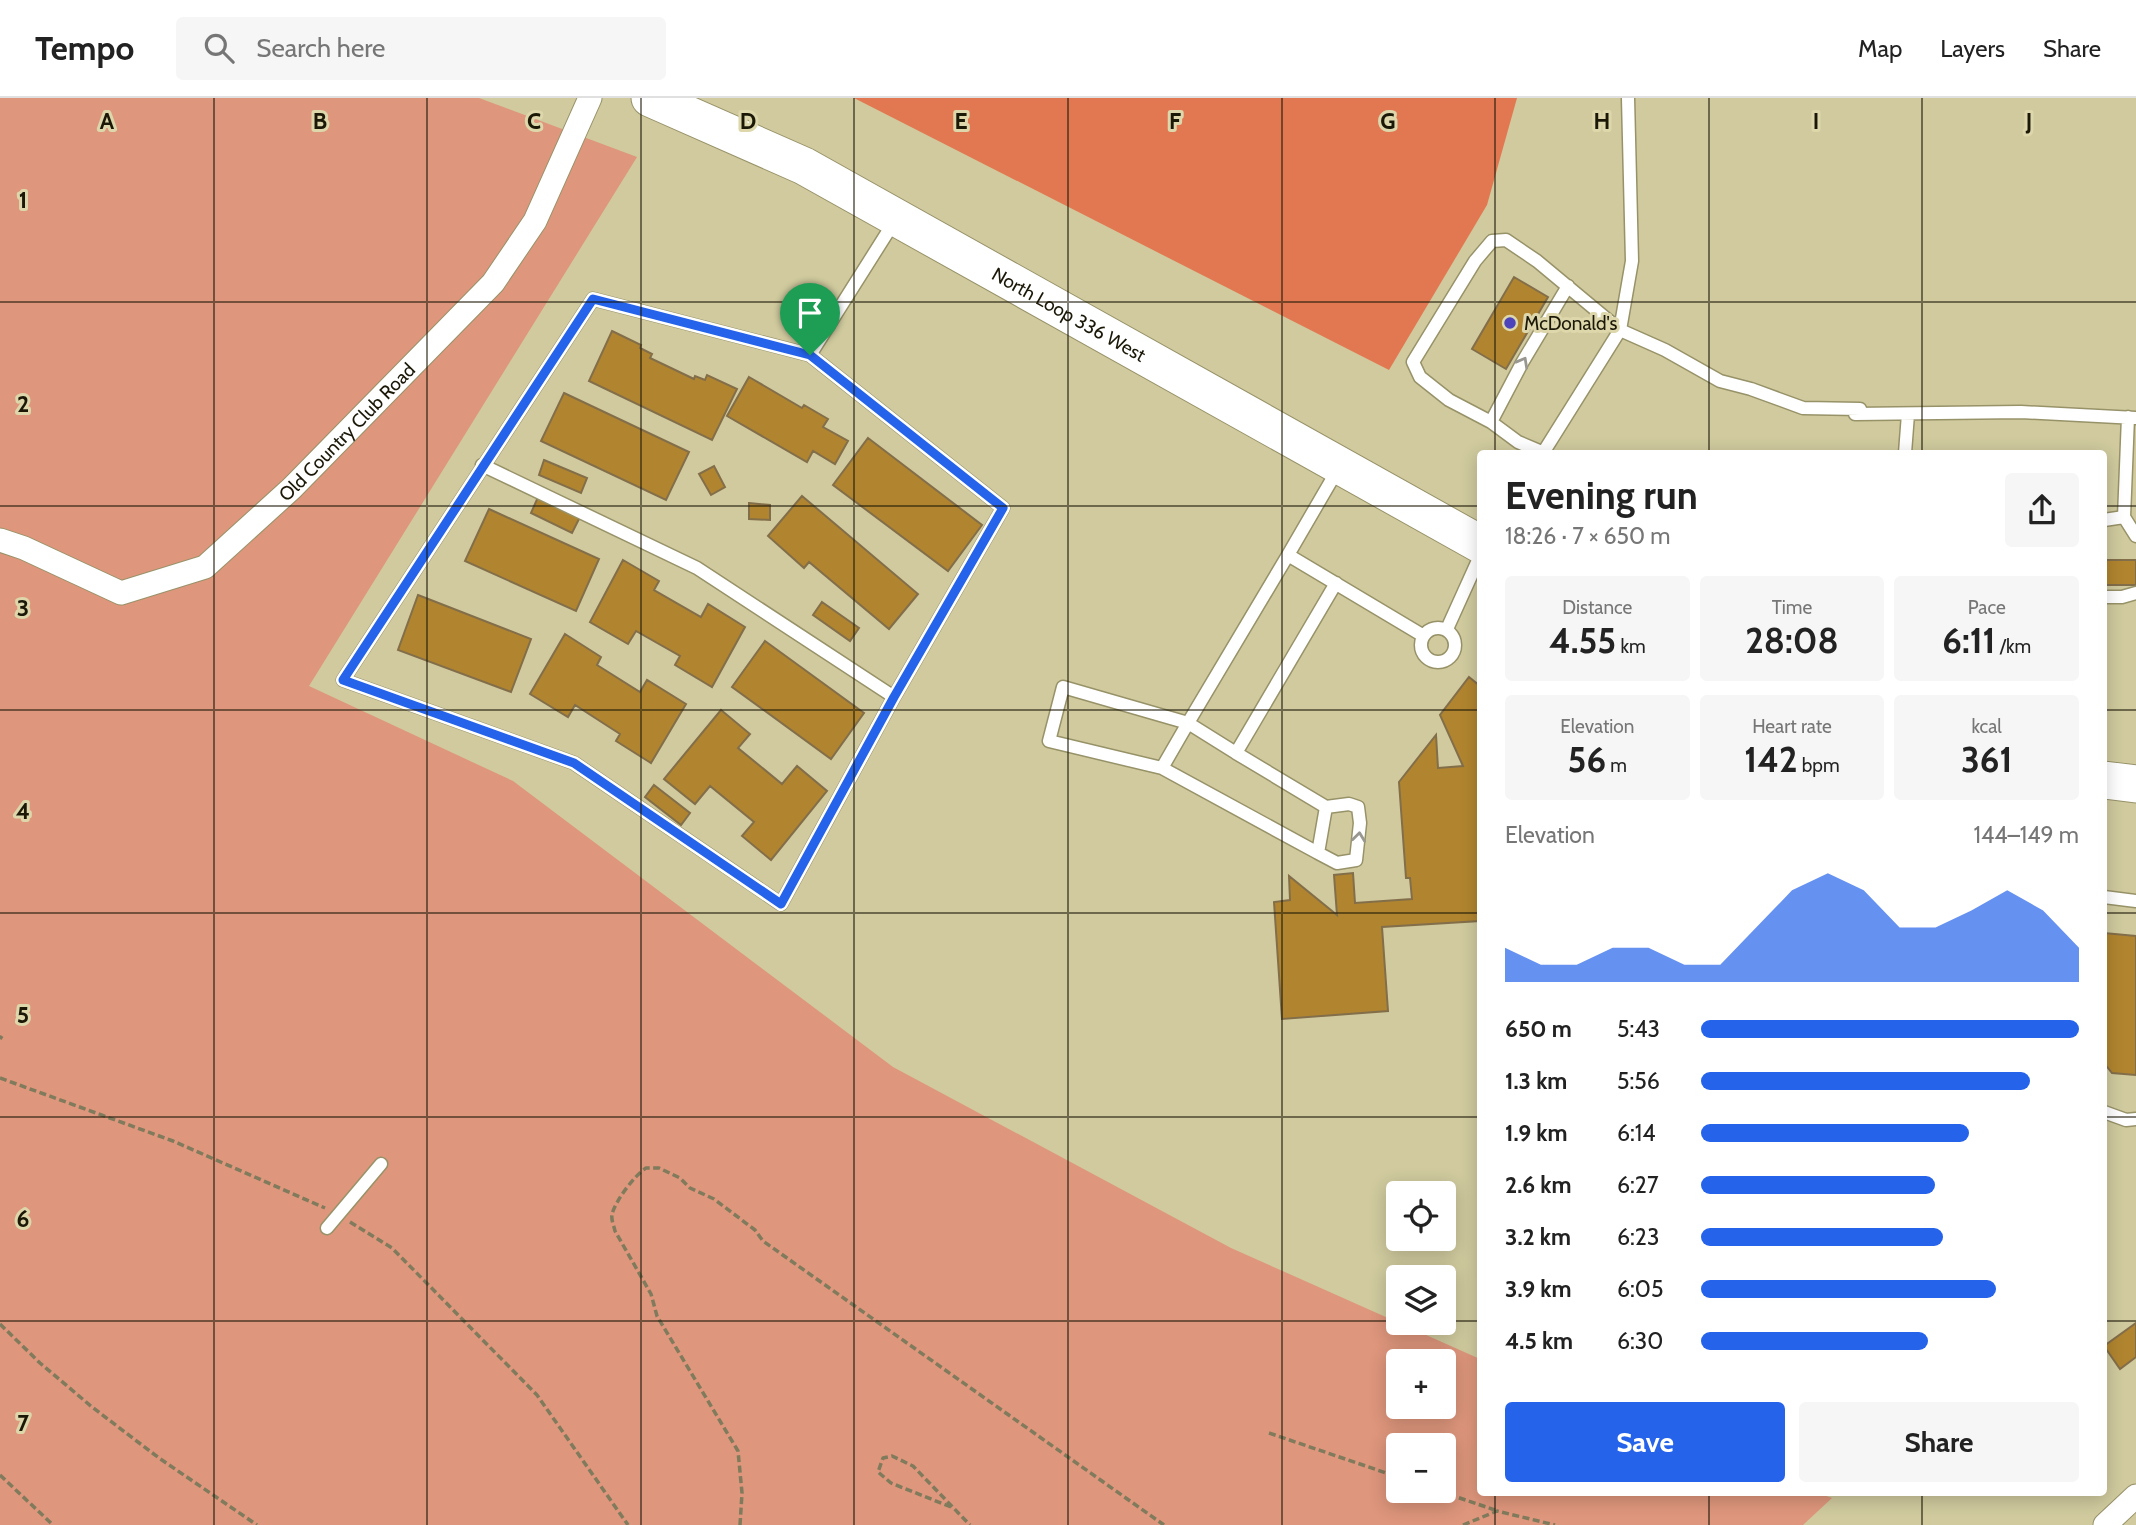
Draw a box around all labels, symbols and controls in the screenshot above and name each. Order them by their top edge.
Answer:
search box [176,17,666,80]
text: Tempo [35,28,134,68]
icon: search [200,29,238,67]
text: Search here [256,32,385,64]
text: Map [1858,34,1902,63]
text: Layers [1940,34,2005,63]
text: Share [2043,34,2101,63]
text: A [100,107,115,135]
text: B [313,107,327,135]
text: C [527,107,541,135]
text: D [740,107,756,135]
text: E [954,107,968,135]
text: F [1169,107,1181,135]
text: G [1380,107,1396,135]
text: H [1594,107,1610,135]
text: I [1813,107,1819,135]
text: J [2025,107,2032,135]
text: 1 [19,186,27,214]
street label: North Loop 336 West [988,262,1150,367]
pin [780,283,840,355]
icon: arrive [791,294,829,332]
place label: McDonald's [1524,312,1618,335]
marker: McDonald's [1502,315,1518,331]
one-way arrow [1515,357,1528,369]
street label: Old Country Club Road [274,358,420,506]
text: 2 [17,390,29,418]
text: Evening run [1505,472,1698,519]
button: share [2005,473,2079,547]
text: 18:26 · 7 × 650 m [1505,522,1670,550]
text: 3 [17,594,29,622]
text: Distance [1562,596,1632,619]
text: Time [1772,596,1812,619]
text: Pace [1968,596,2006,619]
text: 4.55 [1549,619,1616,662]
text: 28:08 [1745,619,1839,662]
text: 6:11 [1942,619,1996,662]
text: km [1616,635,1646,658]
text: /km [1996,635,2031,658]
text: Elevation [1560,715,1634,738]
text: Heart rate [1752,715,1832,738]
text: kcal [1972,715,2002,738]
text: 56 [1568,738,1606,781]
text: 142 [1744,738,1798,781]
text: 361 [1961,738,2012,781]
text: m [1606,754,1627,777]
text: bpm [1798,754,1840,777]
text: 4 [16,797,30,825]
text: Elevation [1505,821,1595,849]
text: 144–149 m [1974,821,2079,849]
one-way arrow [1351,831,1366,843]
text: 5 [17,1001,29,1029]
text: 650 m [1505,1015,1572,1043]
text: 5:43 [1617,1015,1660,1043]
text: 1.3 km [1505,1067,1567,1095]
text: 5:56 [1617,1067,1660,1095]
text: 1.9 km [1505,1119,1568,1147]
text: 6:14 [1617,1119,1656,1147]
text: 2.6 km [1505,1171,1572,1199]
text: 6:27 [1617,1171,1658,1199]
map controls [1386,1181,1456,1503]
button: locate [1386,1181,1456,1251]
text: 6 [17,1205,29,1233]
text: 3.2 km [1505,1223,1571,1251]
text: 6:23 [1617,1223,1659,1251]
button: layers [1386,1265,1456,1335]
text: 3.9 km [1505,1275,1571,1303]
text: 6:05 [1617,1275,1663,1303]
text: 4.5 km [1505,1327,1573,1355]
text: 6:30 [1617,1327,1663,1355]
button: + [1386,1349,1456,1419]
button: Save [1505,1402,1785,1482]
button: Share [1799,1402,2079,1482]
text: 7 [17,1409,29,1437]
button: − [1386,1433,1456,1503]

